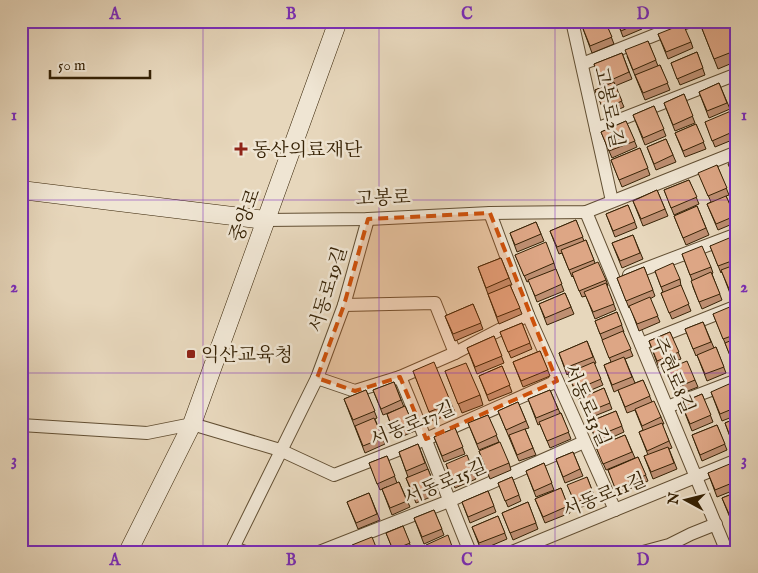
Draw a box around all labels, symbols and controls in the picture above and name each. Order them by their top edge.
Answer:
text: A [109,5,122,25]
text: B [286,5,297,25]
text: C [461,5,473,25]
text: D [637,5,650,25]
scale bar [50,48,150,80]
text: 50 m [58,56,86,75]
street label: 고봉로2길 [588,65,628,150]
text: 1 [11,106,17,126]
text: 1 [741,106,747,126]
place label: 동산의료재단 [252,139,363,163]
marker: 동산의료재단 [234,142,248,156]
street label: 중앙로 [225,186,267,246]
street label: 고봉로 [355,186,411,212]
street label: 서동로19길 [304,244,353,336]
text: 2 [10,278,18,298]
text: 2 [740,278,748,298]
street label: 주현로8길 [645,334,699,418]
place label: 익산교육청 [201,344,293,368]
marker: 익산교육청 [185,348,197,360]
street label: 서동로13길 [557,361,615,451]
street label: 서동로17길 [367,397,459,453]
text: 3 [11,451,17,471]
text: 3 [741,451,747,471]
street label: 서동로15길 [401,455,491,511]
street label: 서동로11길 [560,468,650,523]
north arrow [660,476,710,526]
text: N [664,491,684,507]
text: A [109,551,122,571]
text: B [286,551,297,571]
text: C [461,551,473,571]
text: D [637,551,650,571]

